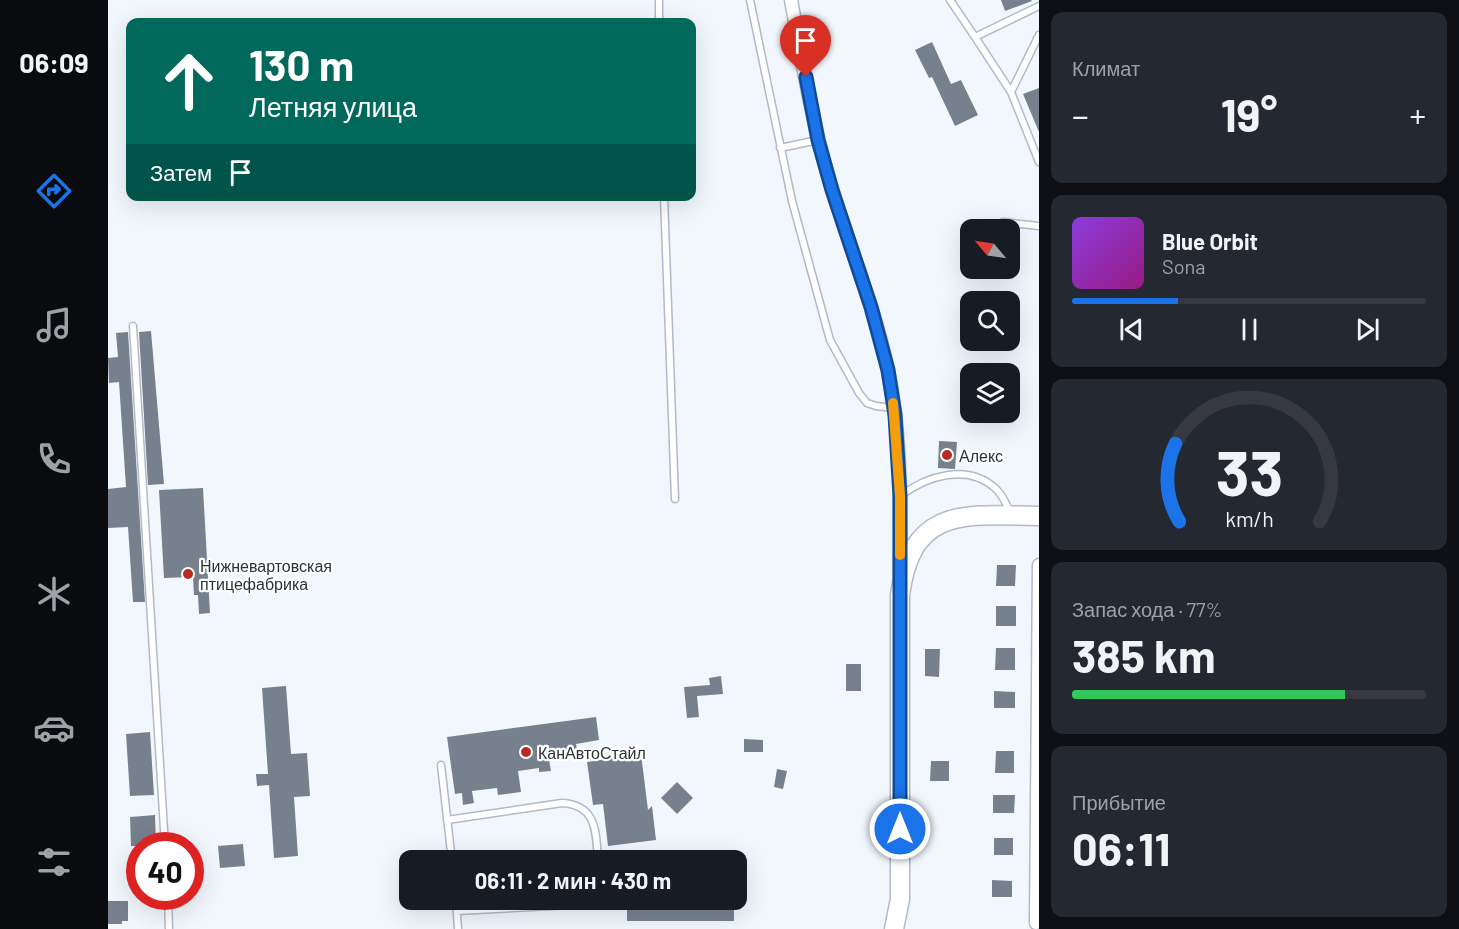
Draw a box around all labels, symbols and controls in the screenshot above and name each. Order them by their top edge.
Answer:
pin [780,15,831,77]
icon: arrive [789,24,822,57]
text: 130 m [249,39,354,89]
icon: ahead [150,42,228,120]
text: 06:09 [19,46,89,78]
text: Климат [1072,56,1140,80]
text: 19° [1221,87,1277,141]
text: Летняя улица [249,90,417,122]
text: − [1072,95,1089,135]
text: + [1410,95,1426,135]
icon: arrive [224,156,257,189]
text: Затем [150,159,212,185]
icon: directions [33,170,75,212]
north arrow [960,219,1020,279]
map controls [960,219,1020,423]
text: Blue Orbit [1162,228,1258,254]
text: Sona [1162,254,1206,278]
button: search [960,291,1020,351]
icon: music [33,304,75,346]
icon: previous [1115,313,1148,346]
icon: pause [1233,313,1266,346]
icon: next [1351,313,1384,346]
button: layers [960,363,1020,423]
text: 33 [1215,434,1283,508]
icon: phone [33,438,75,480]
place label: Алекс [959,446,1003,465]
marker: Алекс [940,448,954,462]
text: km/h [1225,506,1273,531]
place label: Нижневартовская птицефабрика [200,556,332,593]
marker: Нижневартовская птицефабрика [181,567,195,581]
icon: climate [33,573,75,615]
text: Запас хода · 77% [1072,597,1223,621]
text: 385 km [1072,628,1215,682]
icon: car [33,707,75,749]
place label: КанАвтоСтайл [538,743,646,762]
marker: КанАвтоСтайл [519,745,533,759]
text: Прибытие [1072,790,1166,814]
position arrow [868,797,932,861]
text: 06:11 [1072,821,1170,875]
speed limit sign: 40 [126,832,204,910]
icon: filters [33,841,75,883]
text: 06:11 · 2 мин · 430 m [475,867,671,893]

